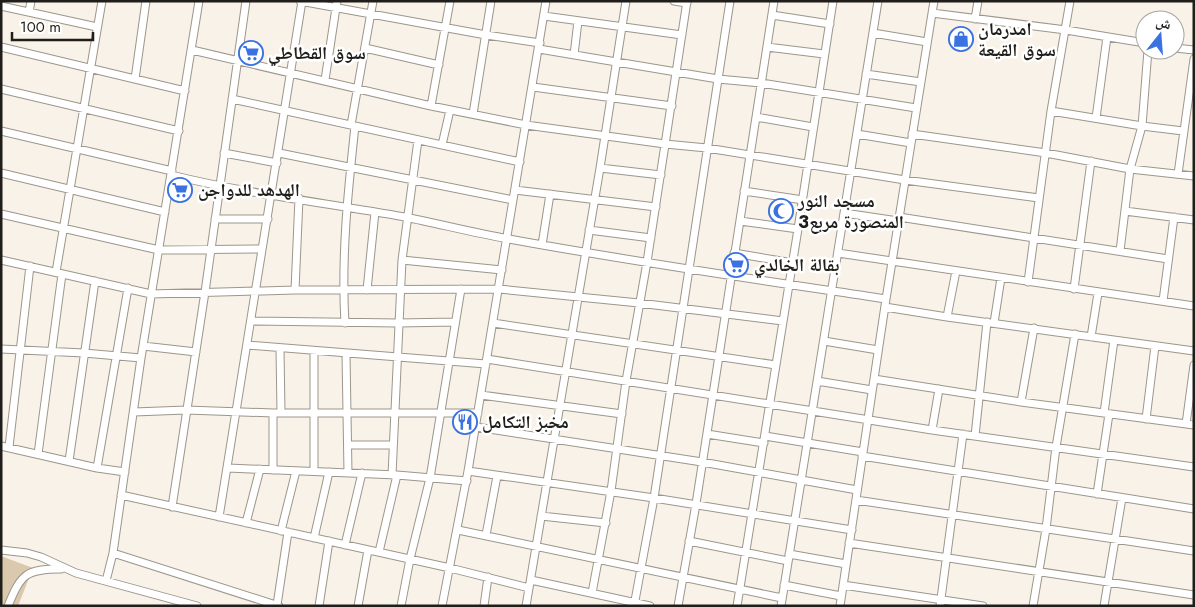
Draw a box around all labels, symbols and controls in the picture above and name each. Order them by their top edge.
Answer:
scale bar [12,10,94,42]
north arrow [1135,10,1185,60]
text: ش [1154,11,1174,34]
text: 100 m [20,16,61,38]
place label: امدرمان سوق القيعة [978,16,1056,63]
shop icon: امدرمان سوق القيعة [948,26,974,52]
supermarket icon: سوق القطاطي [238,40,264,66]
place label: سوق القطاطي [268,40,366,67]
supermarket icon: الهدهد للدواجن [167,177,193,203]
place label: الهدهد للدواجن [198,177,300,203]
place label: مسجد النور المنصورة مربع3 [797,188,904,235]
mosque icon: مسجد النور المنصورة مربع3 [768,198,794,224]
supermarket icon: بقالة الخالدي [723,252,749,278]
place label: بقالة الخالدي [754,252,839,279]
restaurant icon: مخبز التكامل [452,409,478,435]
place label: مخبز التكامل [482,409,569,435]

